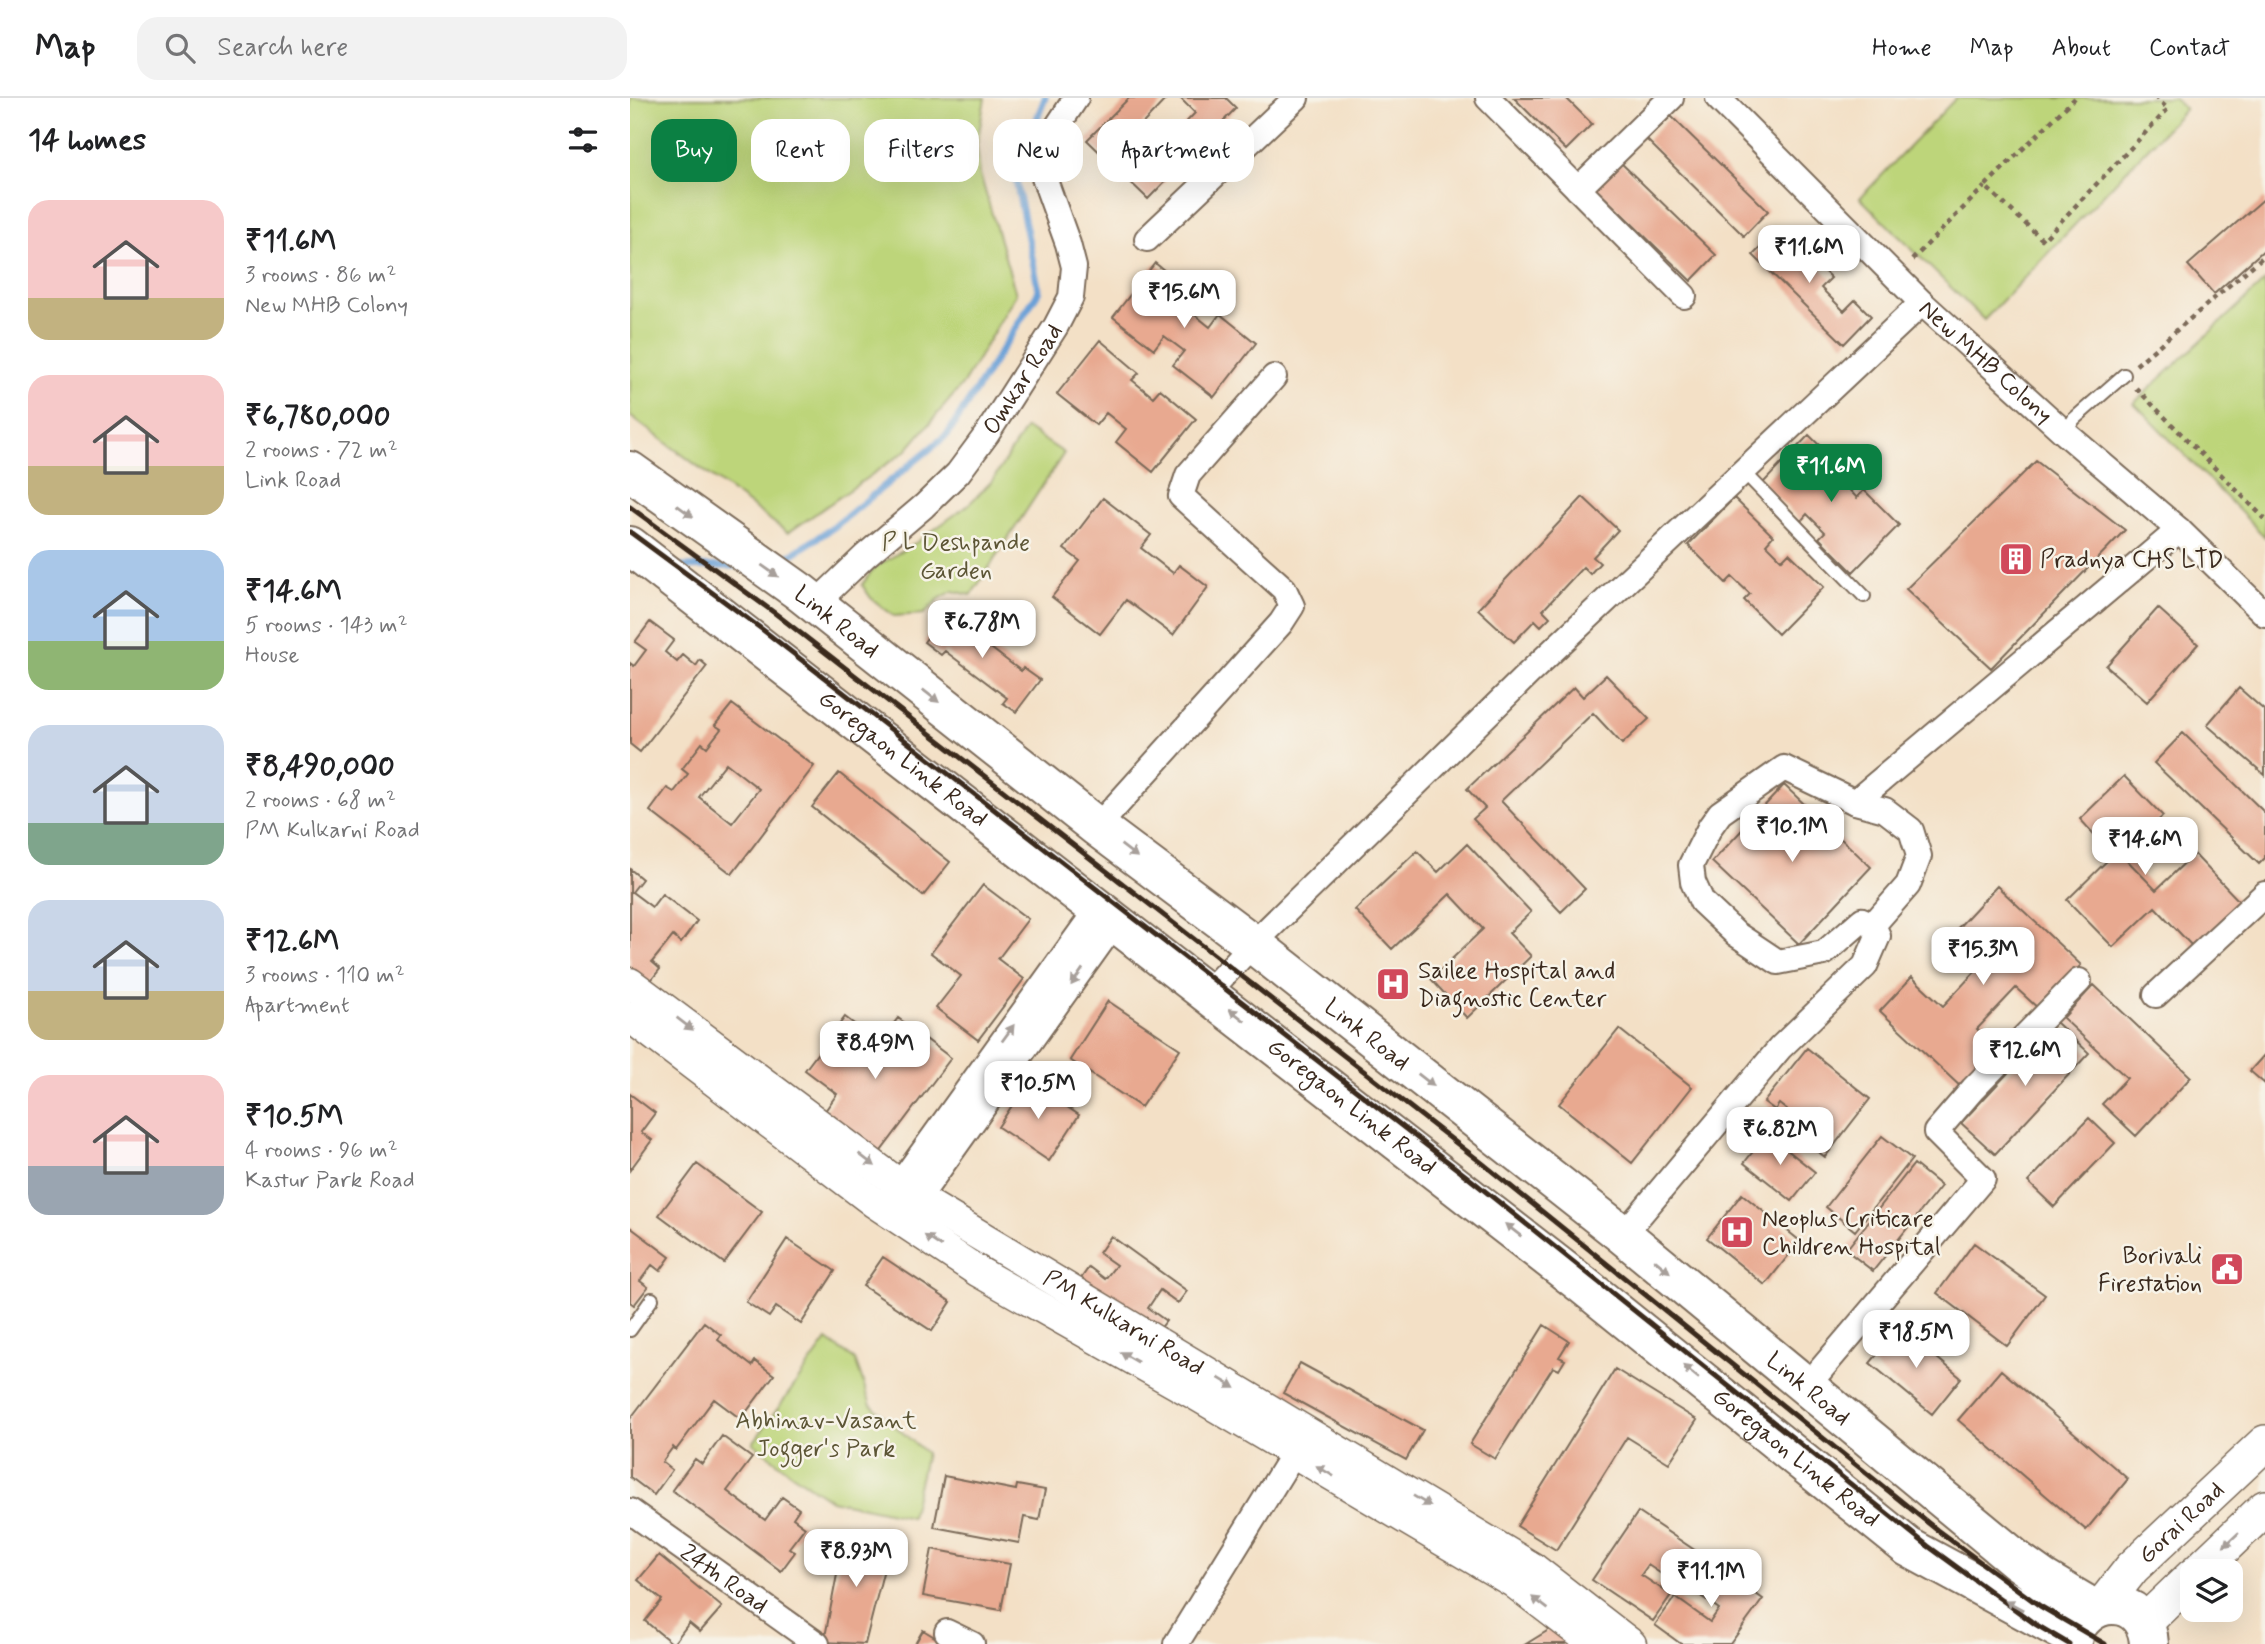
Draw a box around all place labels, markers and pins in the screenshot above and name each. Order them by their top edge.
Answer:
pin: ₹11.6M [1752,226,1866,285]
pin: ₹15.6M [1127,271,1241,330]
pin: ₹11.6M [1774,444,1888,504]
building icon: Pradnya CHS LTD [1997,540,2035,578]
place label: Pradnya CHS LTD [2040,545,2224,576]
pin: ₹6.78M [925,601,1039,660]
pin: ₹10.1M [1735,804,1849,864]
pin: ₹14.6M [2088,818,2202,877]
pin: ₹15.3M [1926,928,2040,987]
place label: Sailee Hospital and Diagnostic Center [1418,956,1615,1018]
hospital icon: Sailee Hospital and Diagnostic Center [1374,965,1412,1003]
pin: ₹8.49M [818,1021,932,1081]
pin: ₹12.6M [1968,1028,2082,1088]
pin: ₹10.5M [981,1062,1095,1121]
pin: ₹6.82M [1723,1108,1837,1167]
place label: Neoplus Criticare Children Hospital [1762,1204,1941,1263]
hospital icon: Neoplus Criticare Children Hospital [1718,1213,1756,1251]
place label: Borivali Firestation [2098,1241,2202,1300]
public building icon: Borivali Firestation [2208,1250,2246,1288]
pin: ₹18.5M [1859,1310,1973,1370]
pin: ₹8.93M [799,1530,913,1589]
pin: ₹11.1M [1654,1550,1768,1609]

